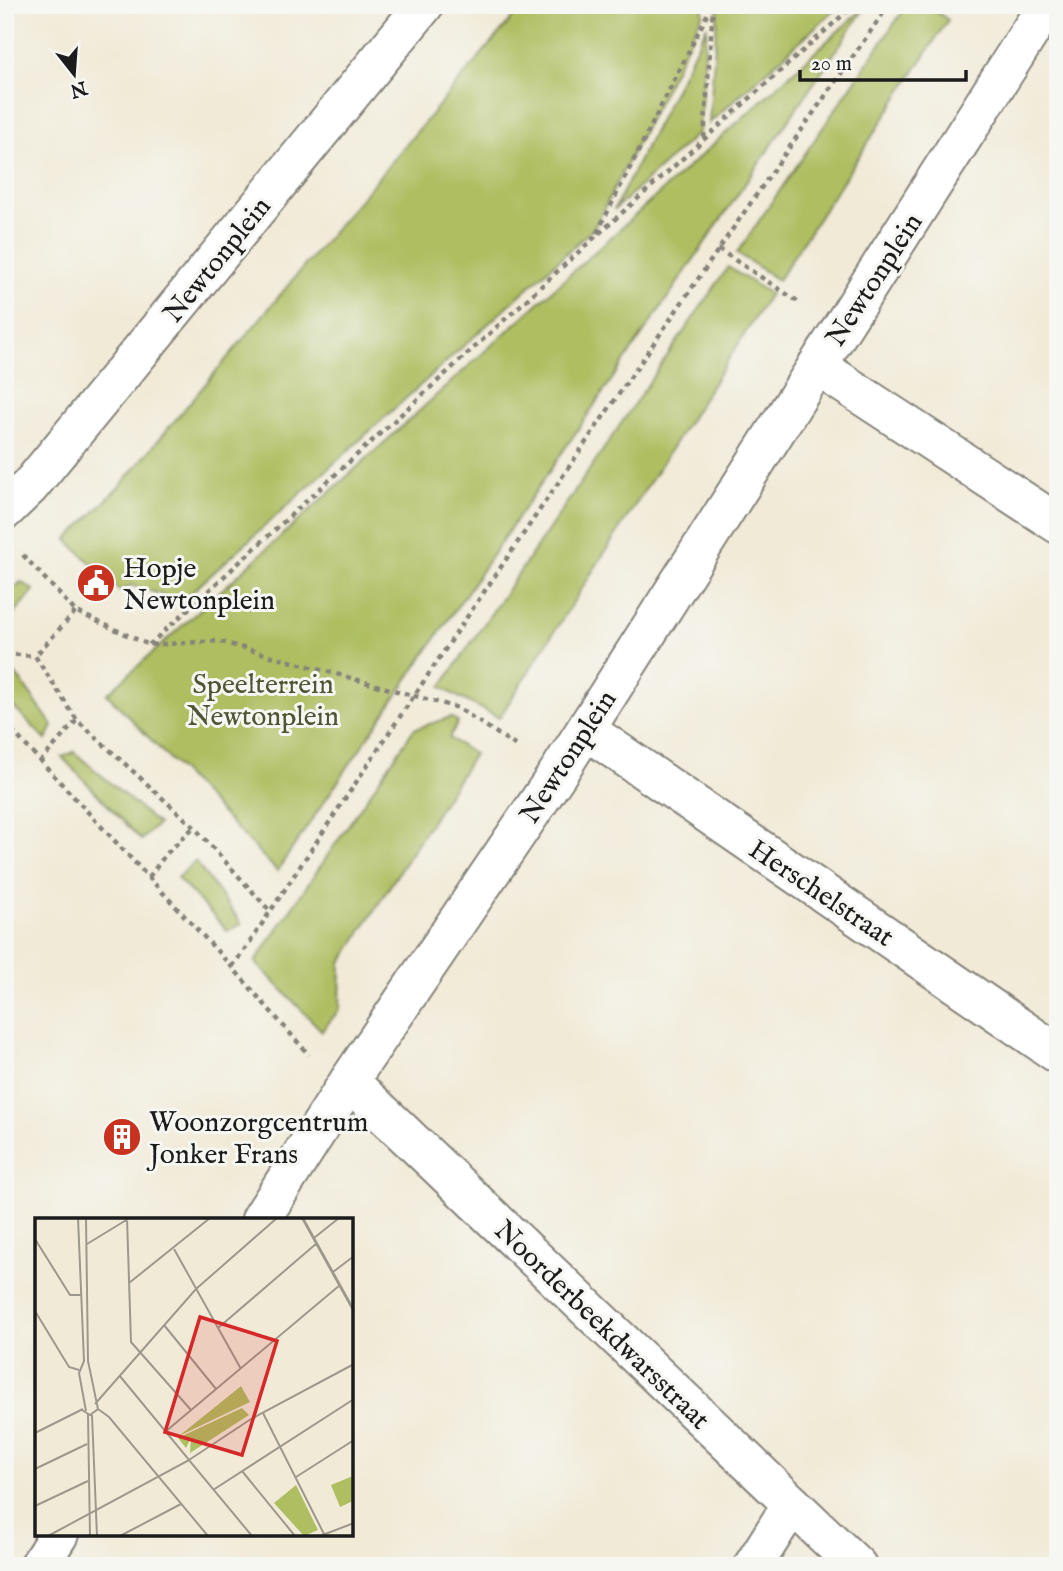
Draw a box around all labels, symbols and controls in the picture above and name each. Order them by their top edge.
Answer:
north arrow [38,38,108,108]
scale bar [800,38,967,82]
text: 20 m [811,51,852,78]
text: N [66,74,91,102]
street label: Newtonplein [157,190,279,331]
street label: Newtonplein [819,207,931,354]
place label: Hopje Newtonplein [123,552,275,619]
public building icon: Hopje Newtonplein [75,562,117,604]
park label: Speelterrein Newtonplein [187,668,339,735]
street label: Newtonplein [513,684,625,831]
street label: Herschelstraat [741,833,900,956]
place label: Woonzorgcentrum Jonker Frans [146,1106,368,1173]
building icon: Woonzorgcentrum Jonker Frans [101,1116,143,1158]
street label: Noorderbeekdwarsstraat [486,1214,717,1438]
inset map [35,1218,354,1536]

